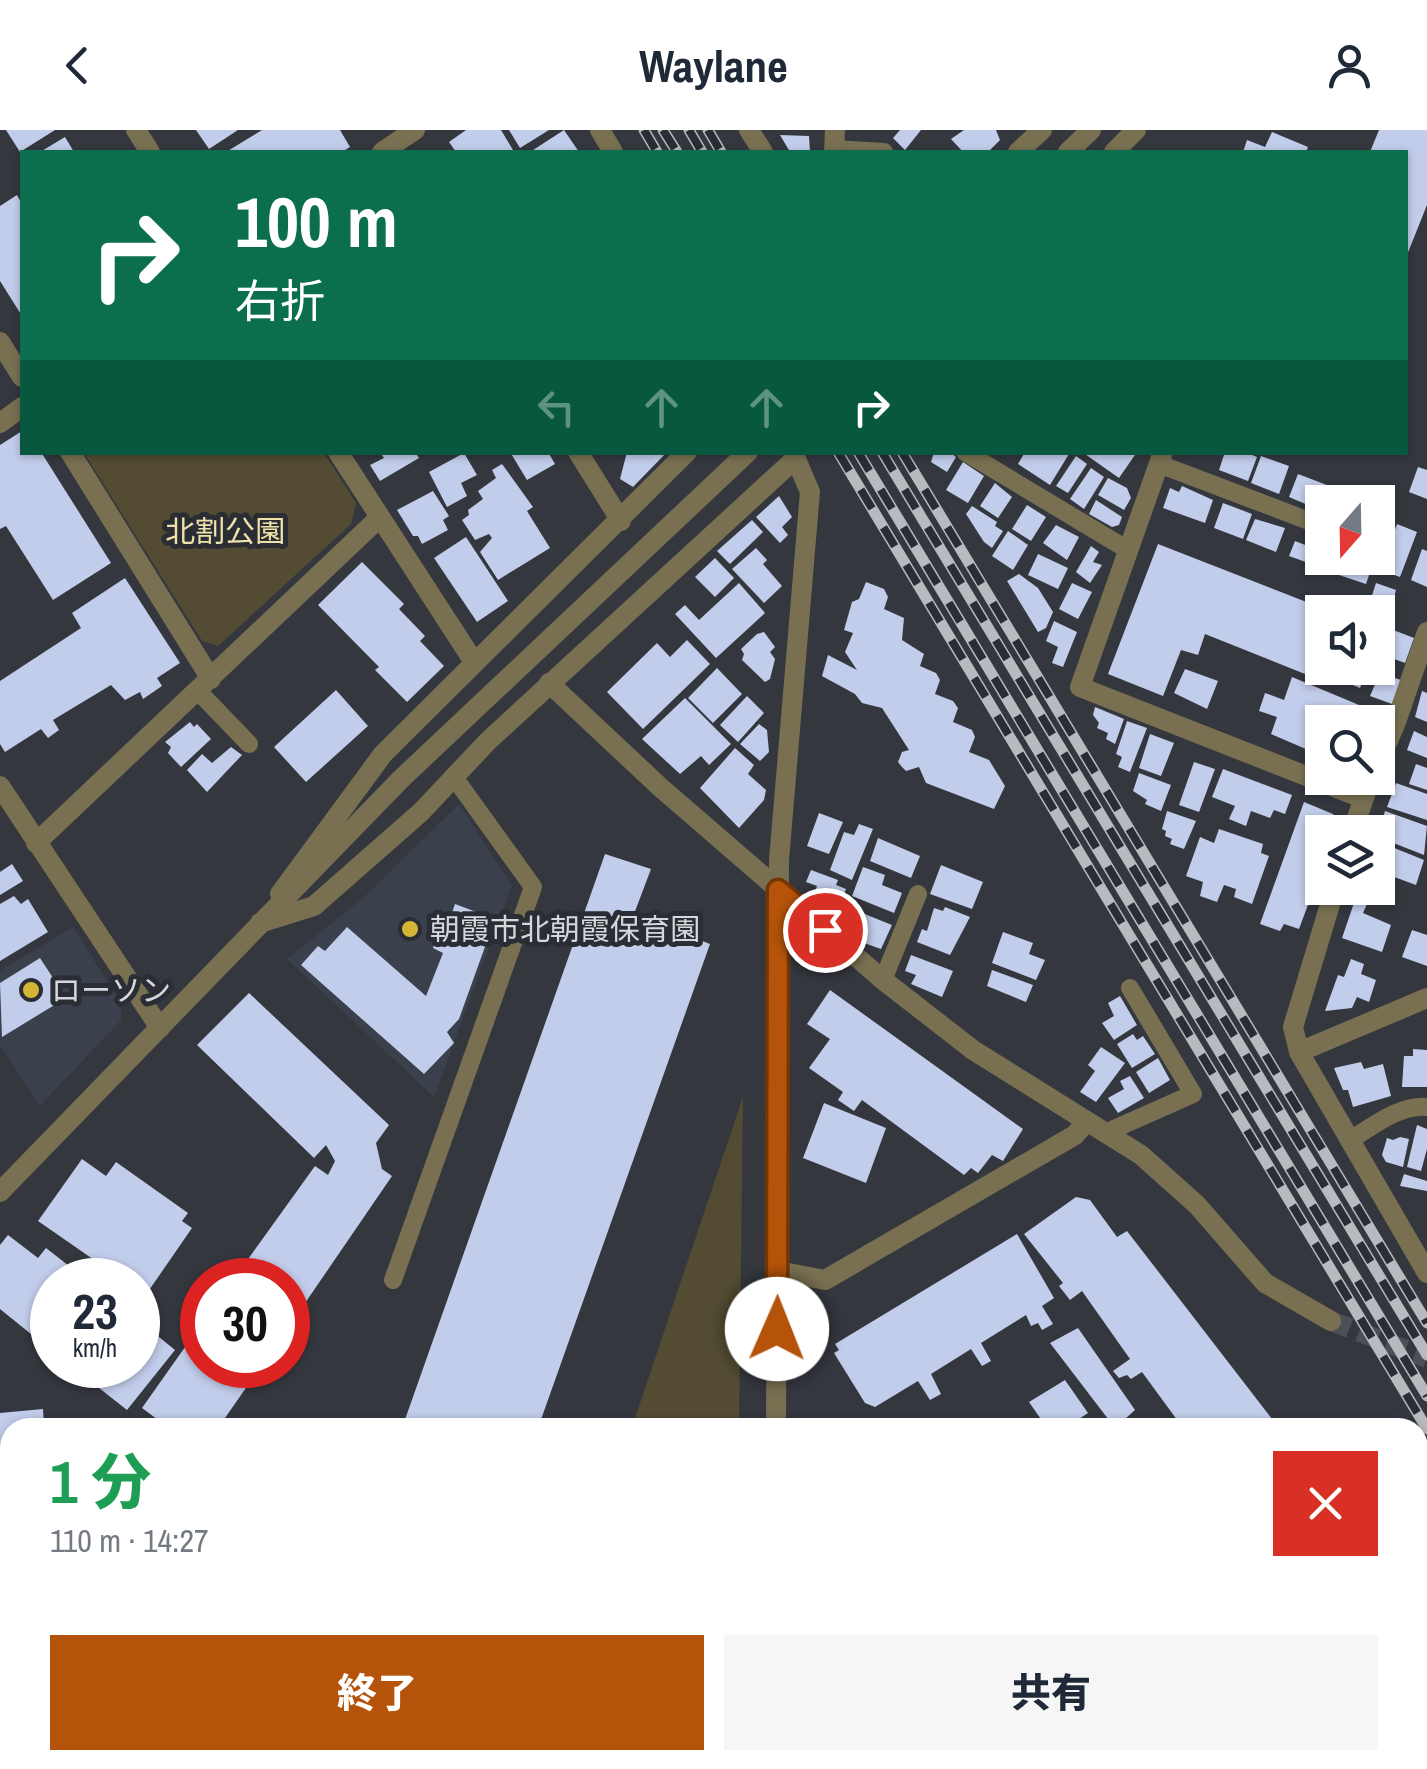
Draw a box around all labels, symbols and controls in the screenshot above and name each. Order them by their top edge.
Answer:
text: Waylane [639,35,788,96]
icon: back [50,38,105,93]
icon: person [1322,38,1377,93]
text: 100 m [235,175,398,269]
icon: right [70,190,200,320]
text: 右折 [235,270,325,331]
icon: left [529,380,584,435]
icon: ahead [634,380,689,435]
icon: ahead [739,380,794,435]
icon: right [844,380,899,435]
north arrow [1305,485,1395,575]
map controls [1305,485,1395,905]
park label: 北割公園 [165,511,285,551]
button: sound [1305,595,1395,685]
button: search [1305,705,1395,795]
button: layers [1305,815,1395,905]
pin [783,888,868,973]
icon: arrive [798,903,853,958]
place label: 朝霞市北朝霞保育園 [430,909,700,949]
marker: 朝霞市北朝霞保育園 [399,918,421,940]
place label: ローソン [51,970,171,1010]
marker: ローソン [20,979,42,1001]
speed limit sign: 30 [180,1258,310,1388]
text: 23 [72,1277,118,1345]
position arrow [725,1277,829,1381]
text: km/h [73,1331,117,1365]
text: 1 分 [50,1441,151,1522]
button: close [1273,1451,1378,1556]
text: 110 m · 14:27 [50,1519,209,1562]
button: 終了 [50,1635,704,1750]
button: 共有 [724,1635,1378,1750]

